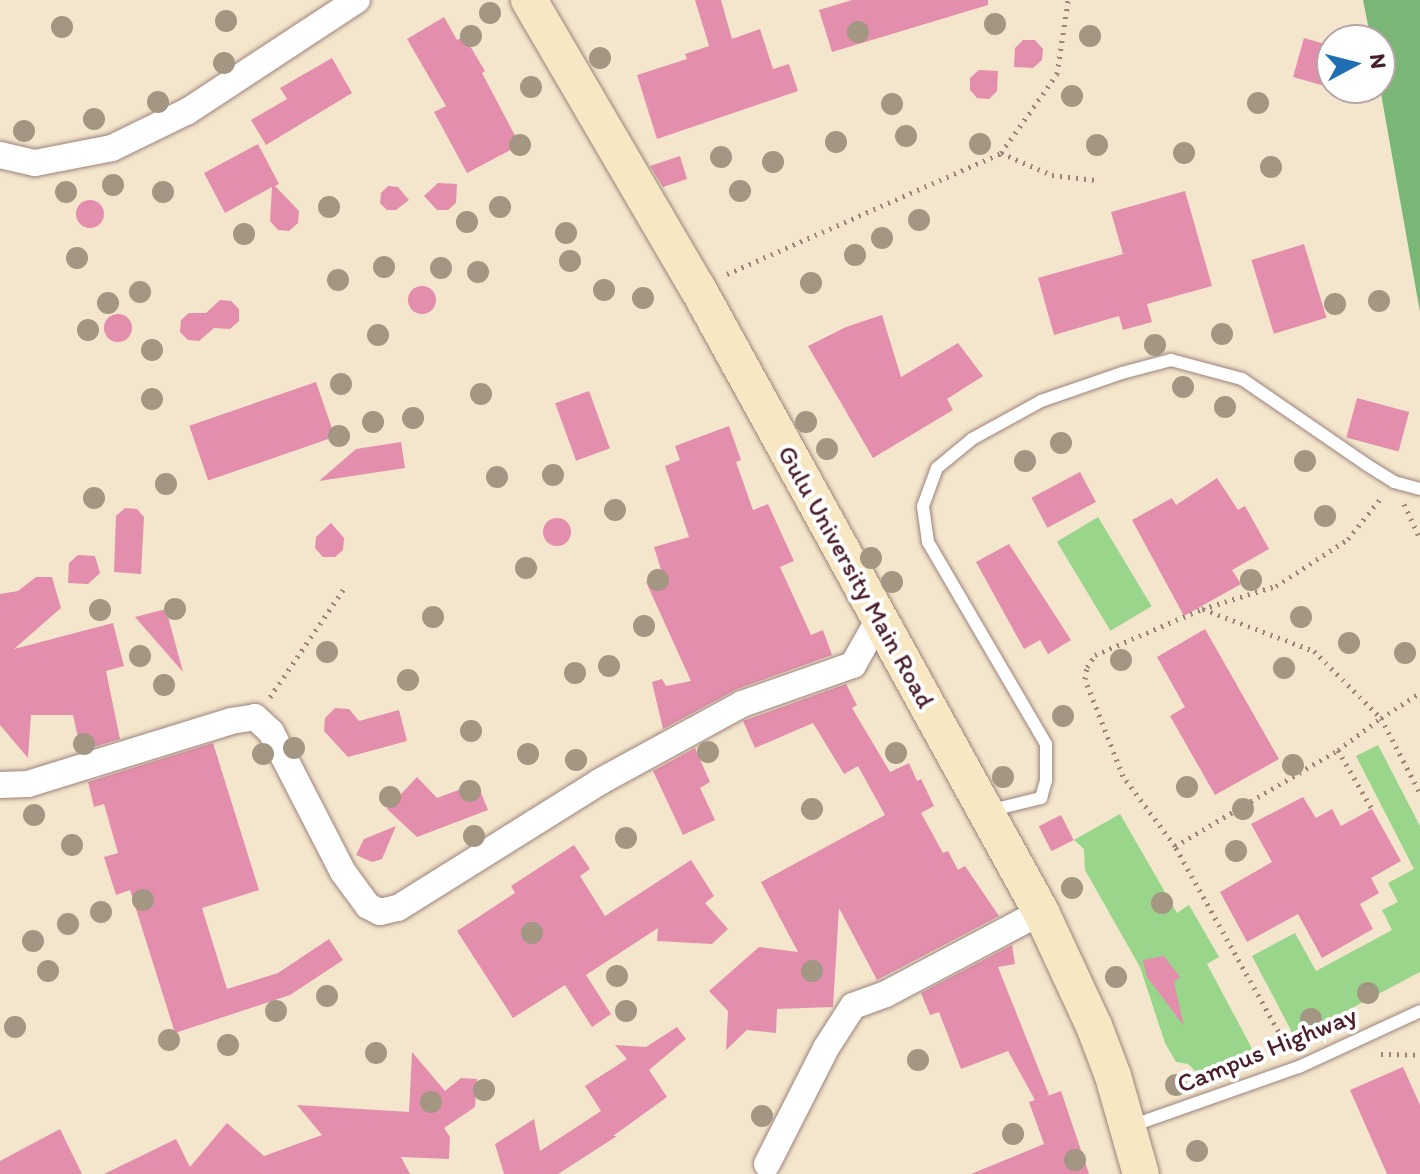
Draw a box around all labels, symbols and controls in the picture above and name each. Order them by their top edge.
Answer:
north arrow [1316,24,1396,104]
text: N [1364,52,1393,70]
street label: Gulu University Main Road [771,440,941,714]
street label: Campus Highway [1173,1000,1361,1100]

